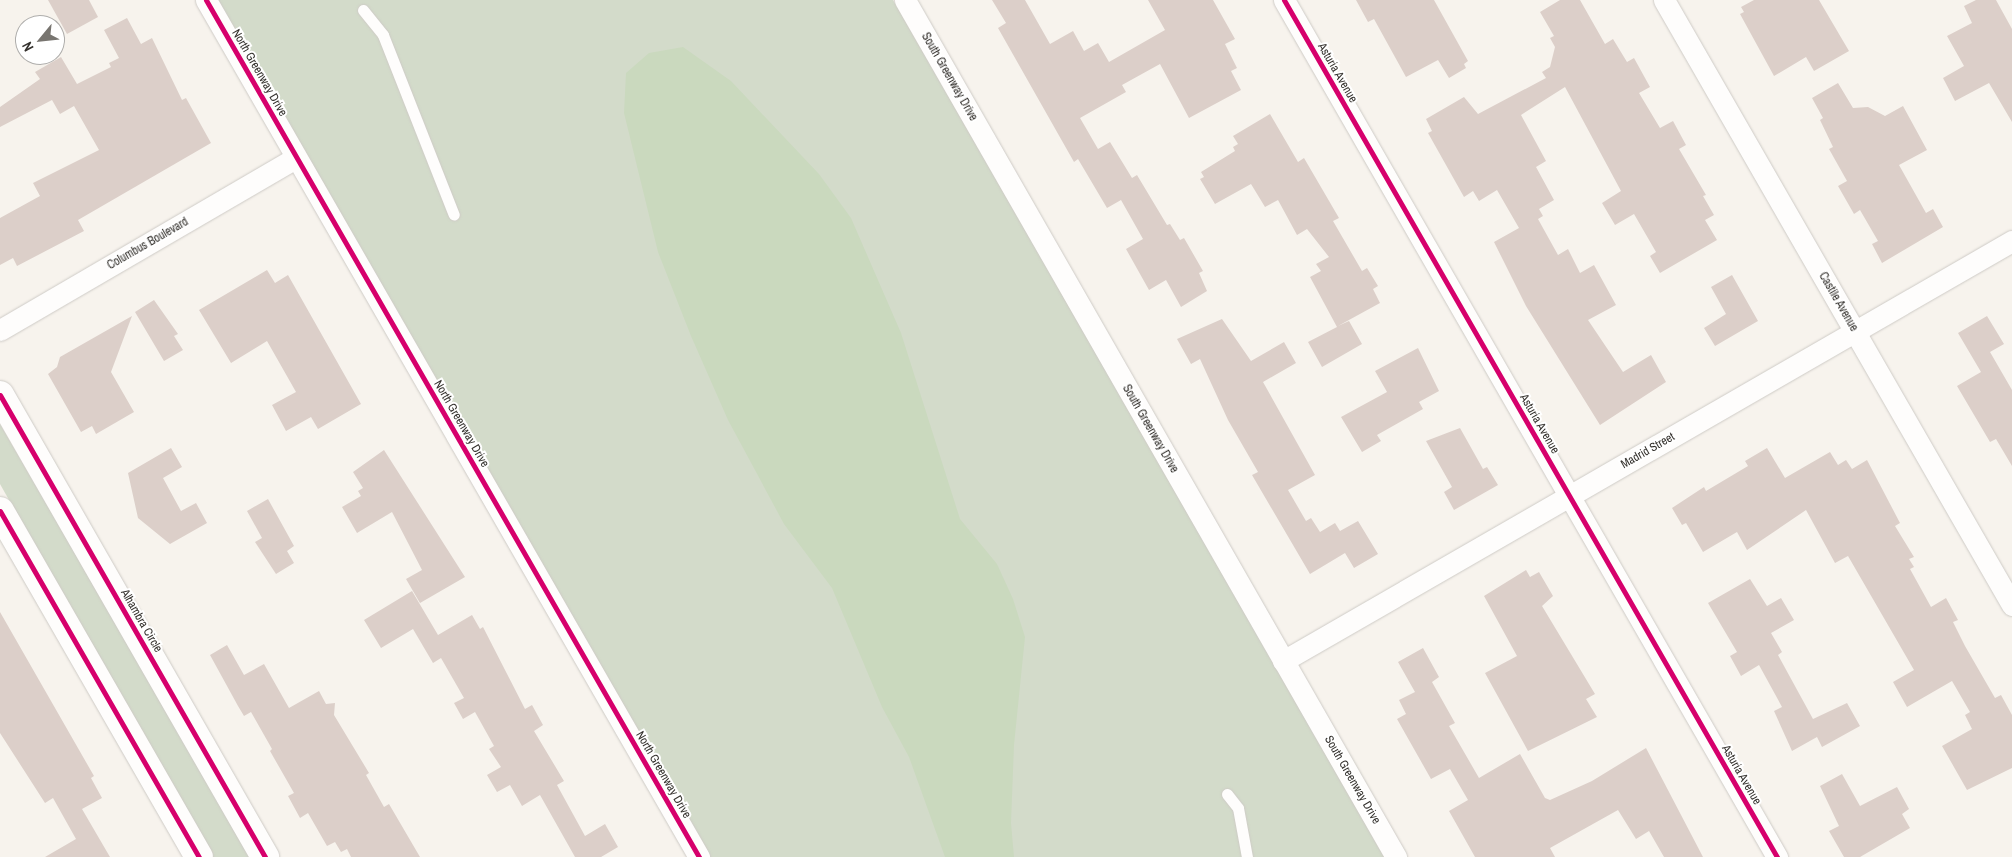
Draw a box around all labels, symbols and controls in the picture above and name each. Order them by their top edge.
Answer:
north arrow [15,15,65,65]
street label: North Greenway Drive [228,27,290,119]
street label: South Greenway Drive [918,30,980,124]
text: N [18,39,38,54]
street label: Asturia Avenue [1314,40,1360,106]
street label: Columbus Boulevard [105,215,191,273]
street label: Castile Avenue [1815,270,1861,334]
street label: North Greenway Drive [430,378,492,470]
street label: South Greenway Drive [1119,382,1181,476]
street label: Asturia Avenue [1516,391,1562,457]
street label: Madrid Street [1619,430,1677,472]
street label: Alhambra Circle [117,587,165,655]
street label: North Greenway Drive [632,729,694,821]
street label: South Greenway Drive [1321,733,1383,827]
street label: Asturia Avenue [1718,742,1764,808]

